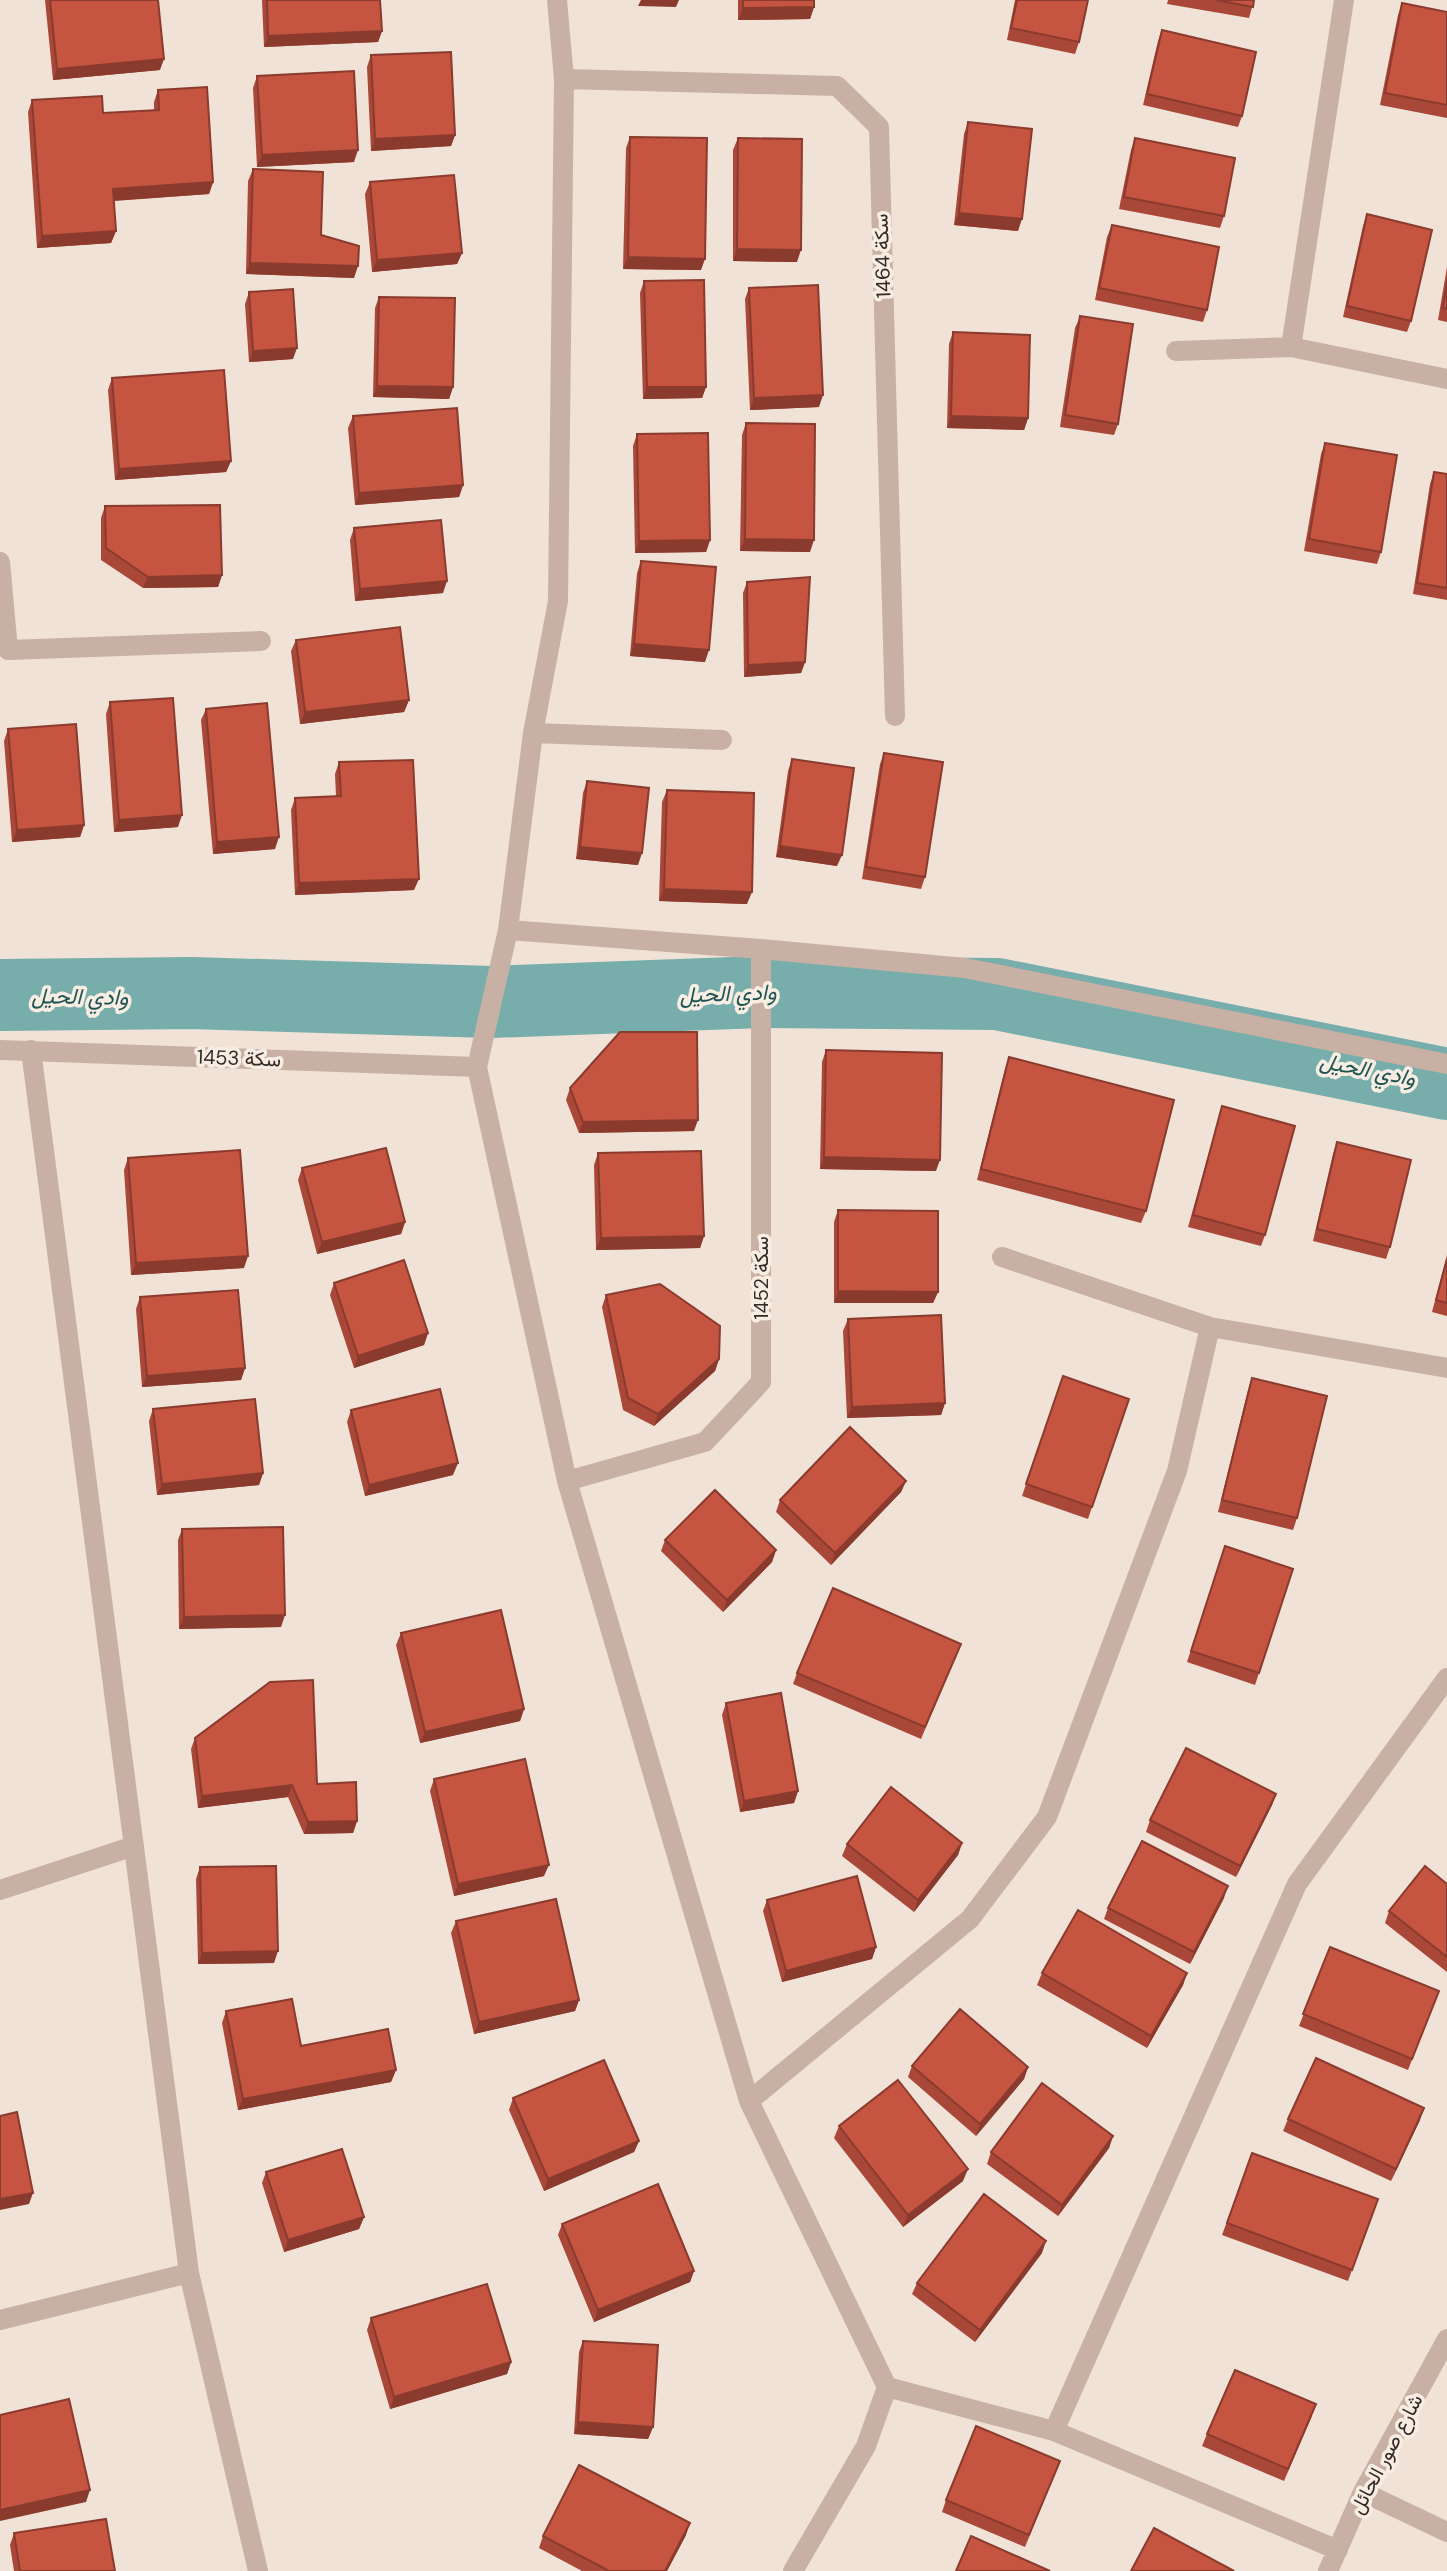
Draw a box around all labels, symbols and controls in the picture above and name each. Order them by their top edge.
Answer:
street label: سكة 1464 [868,213,896,299]
water label: وادي الحيل [679,977,777,1013]
water label: وادي الحيل [31,981,129,1015]
street label: سكة 1453 [197,1044,281,1072]
water label: وادي الحيل [1317,1046,1419,1096]
street label: سكة 1452 [748,1236,774,1320]
street label: شارع صور الحائل [1344,2390,1429,2519]

